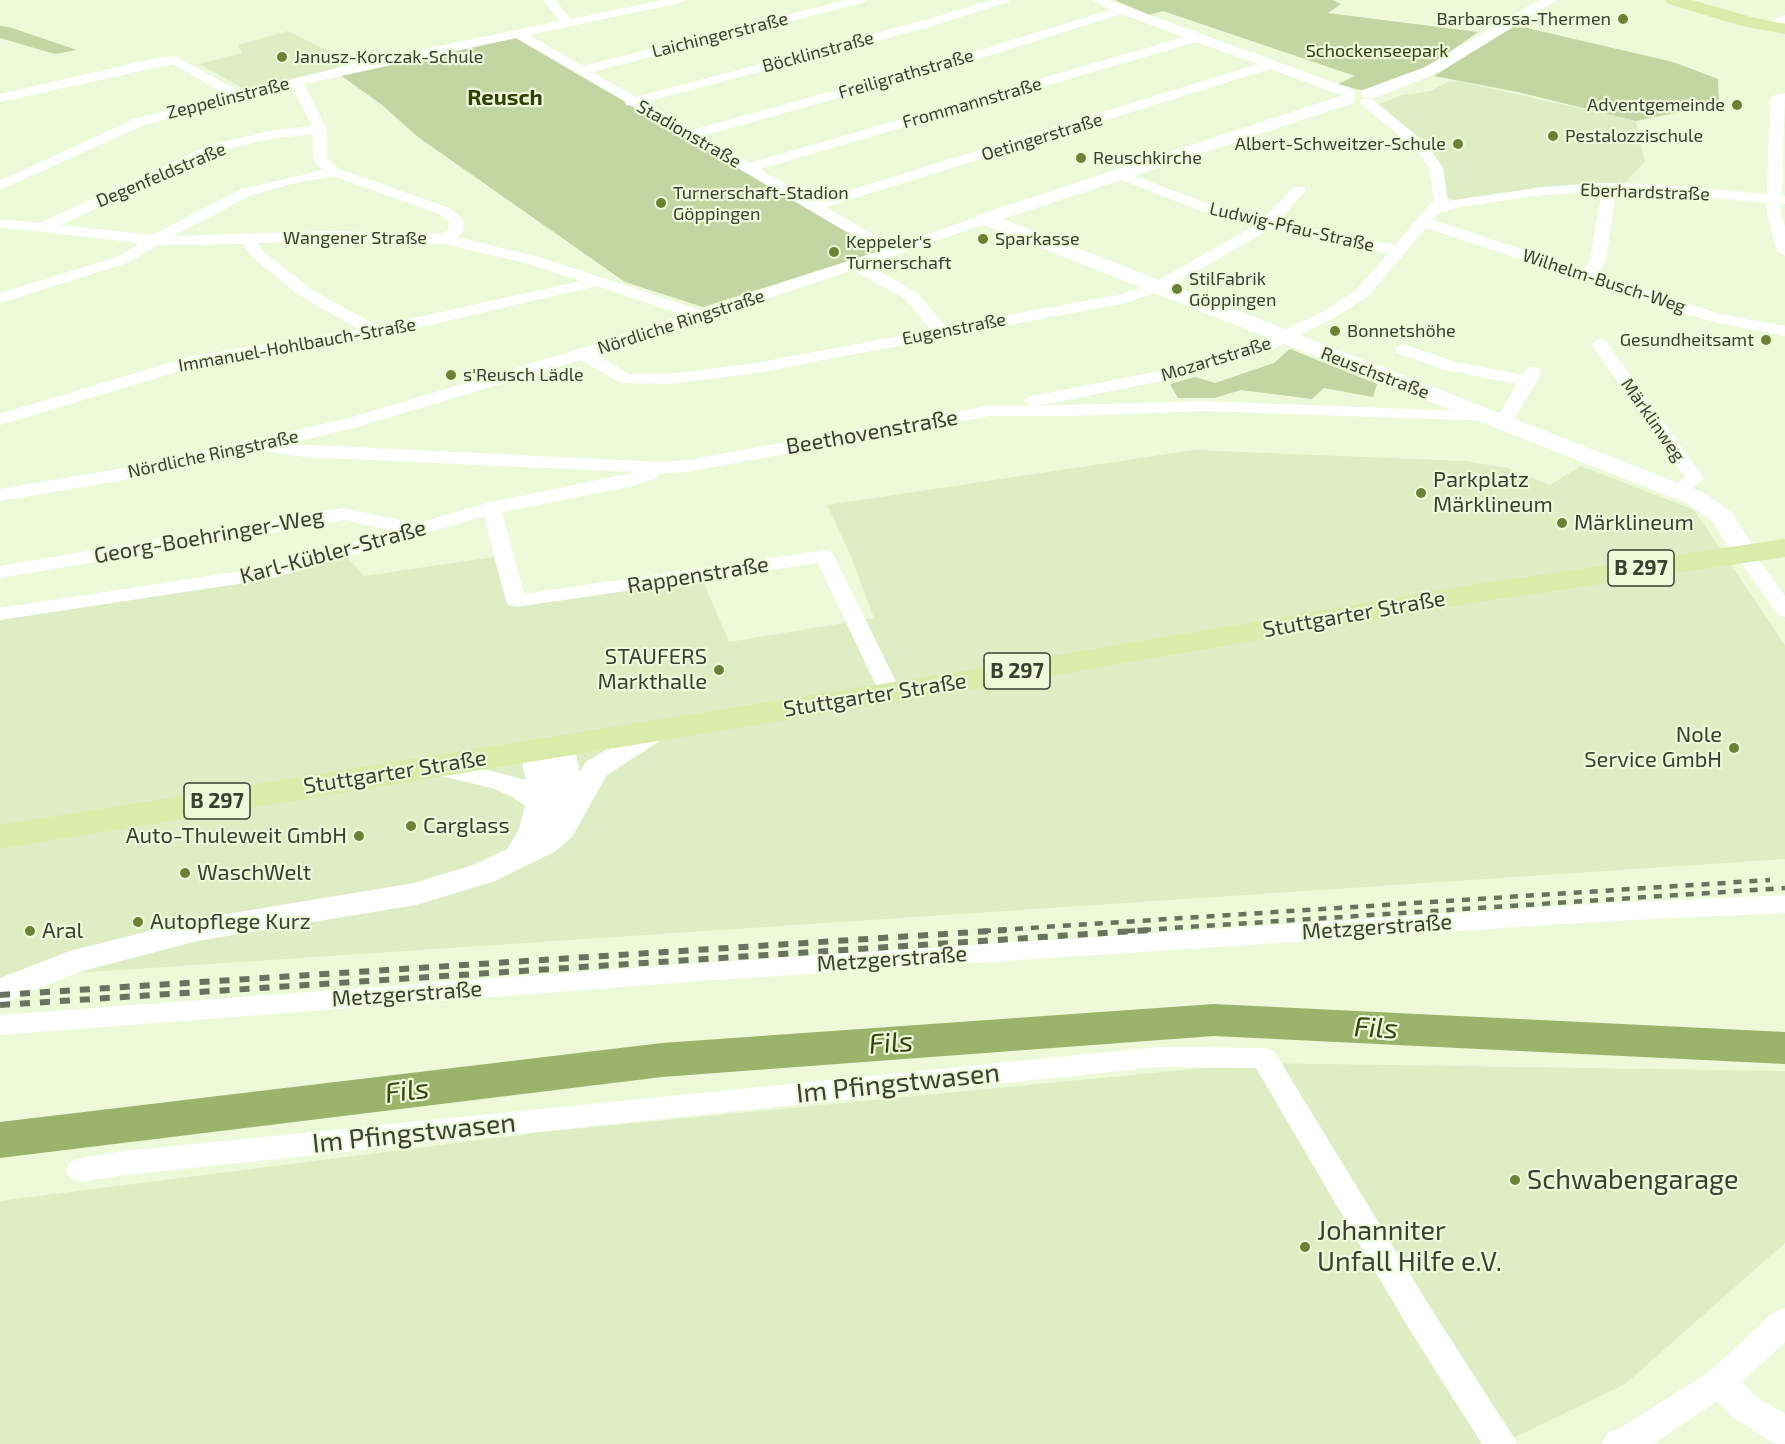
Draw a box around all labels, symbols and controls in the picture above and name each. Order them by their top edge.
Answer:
street label: Laichingerstraße [650,8,790,62]
place label: Barbarossa-Thermen [1436,8,1611,30]
marker: Barbarossa-Thermen [1616,12,1630,26]
street label: Böcklinstraße [760,27,876,77]
park label: Schockenseepark [1306,40,1448,62]
street label: Freiligrathstraße [836,44,976,104]
place label: Janusz-Korczak-Schule [294,46,483,68]
marker: Janusz-Korczak-Schule [275,50,289,64]
street label: Zeppelinstraße [164,72,292,124]
street label: Frommannstraße [900,73,1044,133]
district label: Reusch [467,85,543,111]
place label: Adventgemeinde [1587,94,1725,116]
street label: Stadionstraße [633,95,745,173]
marker: Adventgemeinde [1730,98,1744,112]
street label: Oetingerstraße [979,108,1105,166]
place label: Pestalozzischule [1565,125,1703,147]
marker: Pestalozzischule [1546,129,1560,143]
place label: Albert-Schweitzer-Schule [1235,133,1446,155]
marker: Albert-Schweitzer-Schule [1451,137,1465,151]
street label: Degenfeldstraße [93,138,229,212]
place label: Reuschkirche [1093,147,1202,169]
marker: Reuschkirche [1074,151,1088,165]
street label: Eberhardstraße [1580,179,1710,205]
place label: Turnerschaft-Stadion Göppingen [673,182,849,224]
marker: Turnerschaft-Stadion Göppingen [654,196,668,210]
street label: Ludwig-Pfau-Straße [1207,198,1377,256]
street label: Wangener Straße [283,227,427,249]
place label: Sparkasse [995,228,1080,250]
place label: Keppeler's Turnerschaft [846,231,952,274]
marker: Sparkasse [976,232,990,246]
street label: Wilhelm-Busch-Weg [1520,244,1688,318]
marker: Keppeler's Turnerschaft [827,245,841,259]
place label: StilFabrik Göppingen [1189,268,1276,310]
marker: StilFabrik Göppingen [1170,282,1184,296]
street label: Nördliche Ringstraße [595,285,767,359]
street label: Eugenstraße [900,308,1008,350]
street label: Immanuel-Hohlbauch-Straße [176,313,418,377]
place label: Bonnetshöhe [1347,320,1456,342]
marker: Bonnetshöhe [1328,324,1342,338]
place label: Gesundheitsamt [1620,329,1754,351]
street label: Mozartstraße [1158,332,1274,386]
marker: Gesundheitsamt [1759,333,1773,347]
street label: Reuschstraße [1318,342,1432,404]
place label: s'Reusch Lädle [463,364,584,386]
marker: s'Reusch Lädle [444,368,458,382]
street label: Märklinweg [1616,374,1690,466]
street label: Beethovenstraße [784,404,960,460]
street label: Nördliche Ringstraße [126,425,300,483]
place label: Parkplatz Märklineum [1433,467,1553,518]
marker: Parkplatz Märklineum [1414,486,1428,500]
street label: Georg-Boehringer-Weg [92,503,326,569]
place label: Märklineum [1574,510,1694,536]
street label: Karl-Kübler-Straße [237,514,429,590]
marker: Märklineum [1555,516,1569,530]
road number: B 297 [1608,550,1674,586]
street label: Rappenstraße [625,551,771,599]
street label: Stuttgarter Straße [1261,585,1447,643]
place label: STAUFERS Markthalle [597,644,707,696]
road number: B 297 [984,653,1050,689]
marker: STAUFERS Markthalle [712,663,726,677]
street label: Stuttgarter Straße [782,667,968,723]
place label: Nole Service GmbH [1584,722,1722,774]
marker: Nole Service GmbH [1727,741,1741,755]
street label: Stuttgarter Straße [302,744,488,800]
road number: B 297 [184,783,250,819]
place label: Carglass [423,813,510,839]
marker: Carglass [404,819,418,833]
place label: Auto-Thuleweit GmbH [126,823,347,849]
marker: Auto-Thuleweit GmbH [352,829,366,843]
place label: WaschWelt [197,860,311,886]
marker: WaschWelt [178,866,192,880]
place label: Autopflege Kurz [150,909,311,935]
street label: Metzgerstraße [1301,909,1453,945]
marker: Autopflege Kurz [131,915,145,929]
place label: Aral [42,918,83,944]
marker: Aral [23,924,37,938]
street label: Metzgerstraße [816,941,968,977]
street label: Metzgerstraße [331,976,483,1012]
water label: Fils [1353,1010,1399,1046]
water label: Fils [868,1025,914,1061]
street label: Im Pfingstwasen [795,1056,1001,1110]
water label: Fils [383,1072,431,1110]
street label: Im Pfingstwasen [311,1106,517,1160]
place label: Schwabengarage [1527,1164,1738,1196]
marker: Schwabengarage [1508,1173,1522,1187]
place label: Johanniter Unfall Hilfe e.V. [1317,1215,1502,1278]
marker: Johanniter Unfall Hilfe e.V. [1298,1240,1312,1254]

